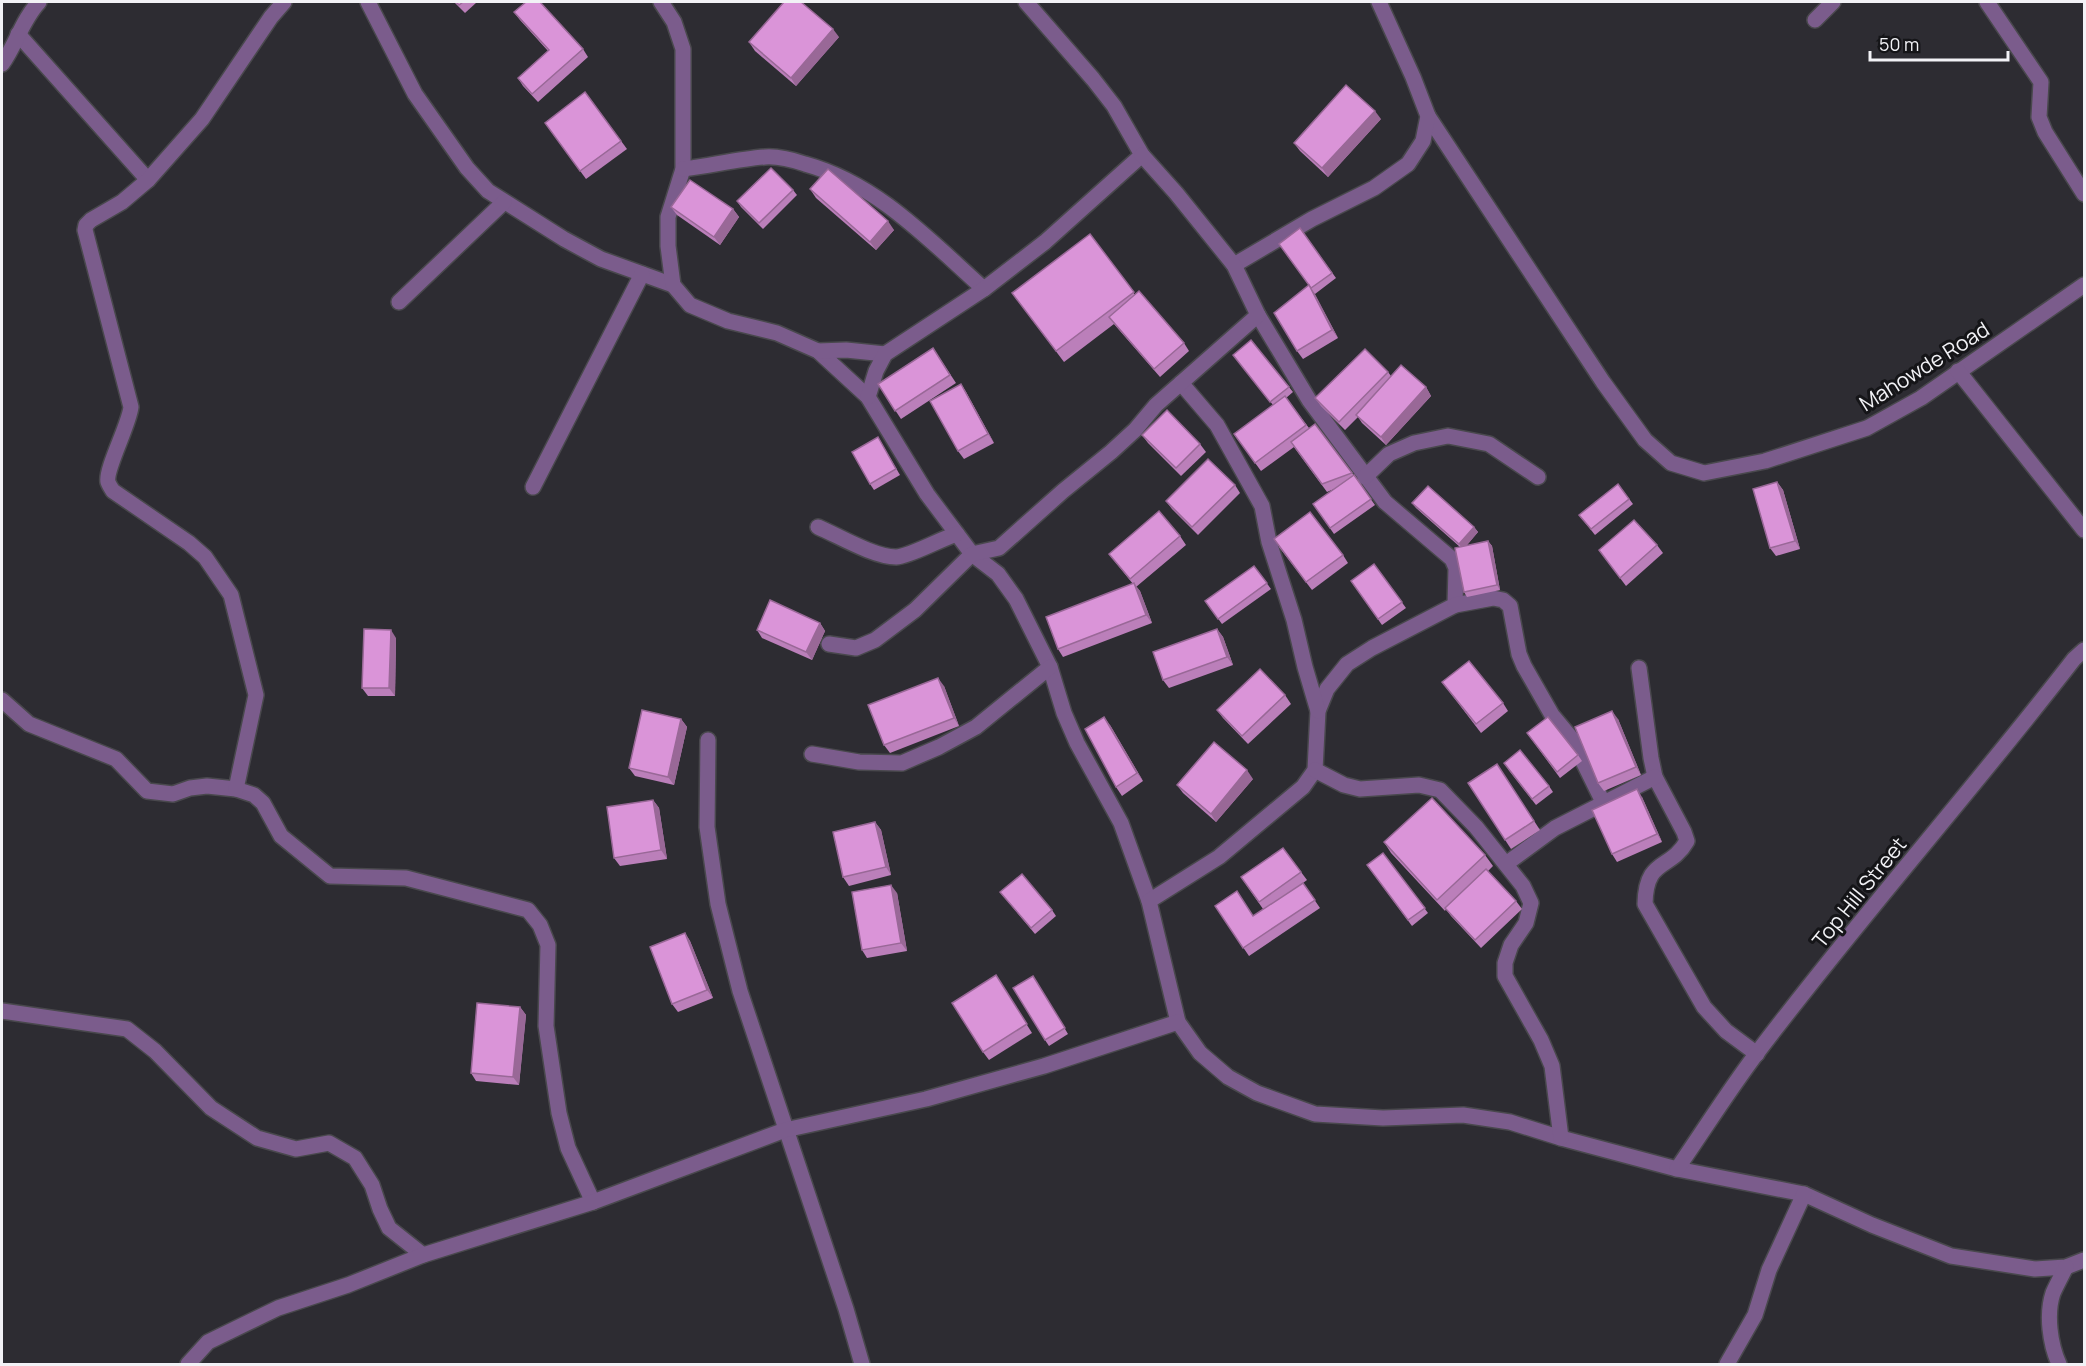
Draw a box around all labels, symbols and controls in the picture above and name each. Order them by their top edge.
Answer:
scale bar [1870,24,2008,62]
text: 50 m [1879,32,1919,56]
street label: Mahowde Road [1854,315,1994,417]
street label: Top Hill Street [1806,831,1912,953]

